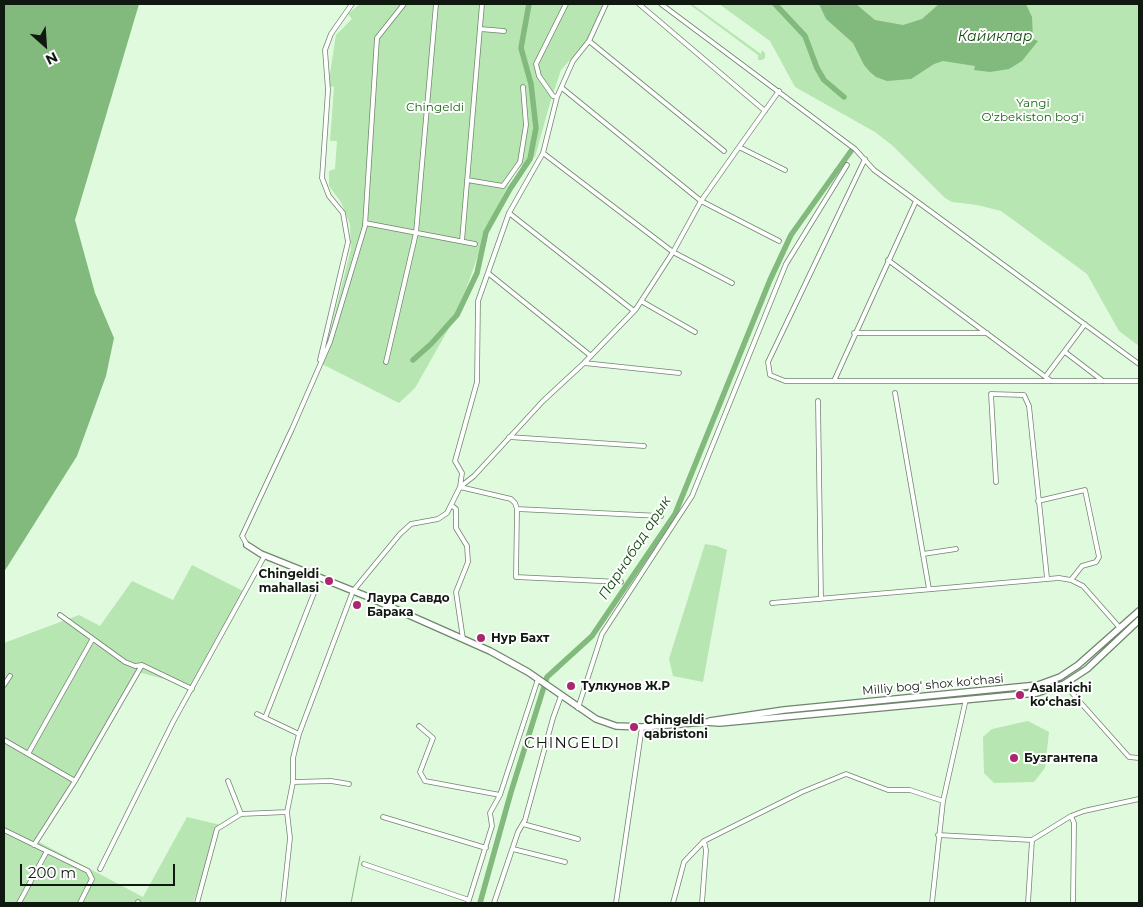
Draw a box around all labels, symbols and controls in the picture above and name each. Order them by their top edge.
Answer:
north arrow [20,20,70,70]
water label: Кайиклар [958,29,1032,45]
text: N [43,48,61,69]
park label: Yangi O'zbekiston bog'i [981,96,1085,124]
park label: Chingeldi [406,100,464,114]
water label: Парнабад арык [595,493,675,603]
place label: Chingeldi mahallasi [259,567,319,595]
marker: Chingeldi mahallasi [323,575,335,587]
place label: Лаура Савдо Барака [367,591,450,619]
marker: Лаура Савдо Барака [351,599,363,611]
place label: Нур Бахт [491,631,549,645]
marker: Нур Бахт [475,632,487,644]
street label: Milliy bog‘ shox ko‘chasi [862,672,1004,698]
place label: Тулкунов Ж.Р [581,679,670,693]
marker: Тулкунов Ж.Р [565,680,577,692]
place label: Asalarichi koʻchasi [1030,681,1092,709]
marker: Asalarichi koʻchasi [1014,689,1026,701]
place label: Chingeldi qabristoni [644,713,708,741]
marker: Chingeldi qabristoni [628,721,640,733]
district label: CHINGELDI [523,735,621,753]
place label: Бузгантепа [1024,751,1098,765]
marker: Бузгантепа [1008,752,1020,764]
scale bar [22,854,178,886]
text: 200 m [28,863,76,882]

